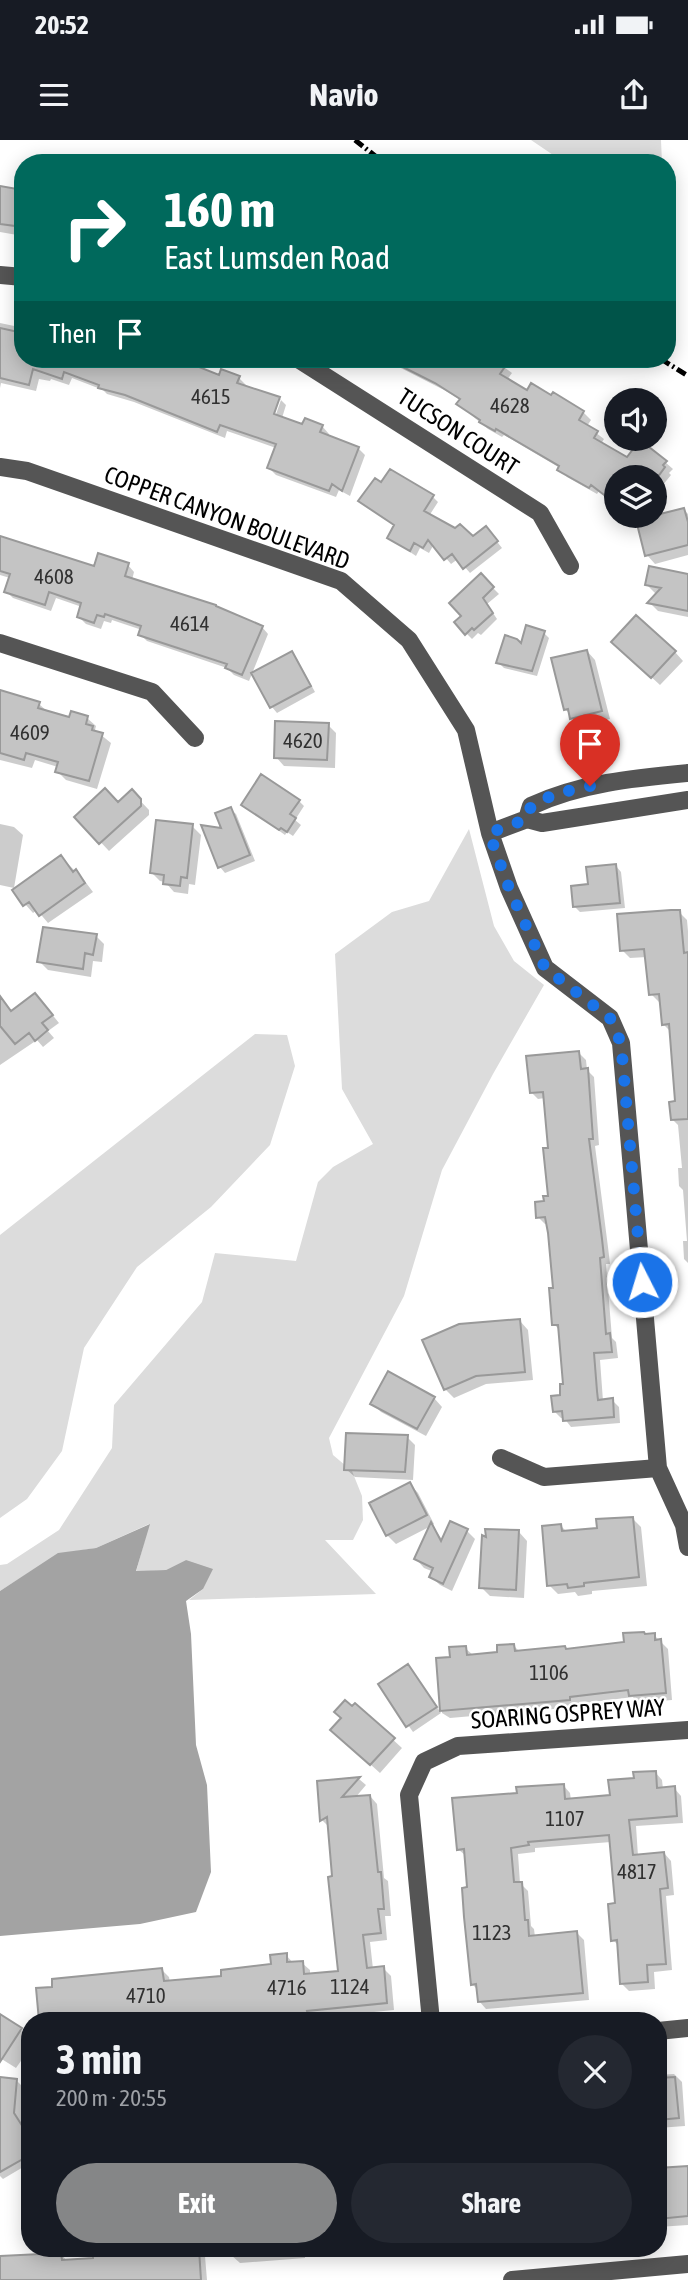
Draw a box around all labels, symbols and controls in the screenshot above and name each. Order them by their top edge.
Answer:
text: 20:52 [35,10,89,40]
icon: menu [35,76,73,114]
text: Navio [309,76,379,113]
icon: share [615,76,653,114]
text: 160 m [164,181,275,237]
icon: right [49,182,140,273]
text: East Lumsden Road [164,239,390,276]
icon: arrive [111,315,149,353]
text: Then [49,319,97,349]
street label: TUCSON COURT [393,383,524,481]
house number: 4615 [191,384,231,408]
map controls [604,388,667,528]
button: sound [604,388,667,451]
house number: 4628 [490,393,530,417]
street label: COPPER CANYON BOULEVARD [101,461,354,575]
button: layers [604,465,667,528]
house number: 4608 [34,564,74,588]
house number: 4614 [170,611,210,635]
pin [560,714,620,786]
house number: 4609 [10,720,50,744]
icon: arrive [571,725,609,763]
house number: 4620 [283,728,323,752]
position arrow [605,1245,679,1319]
house number: 1106 [529,1660,569,1684]
street label: SOARING OSPREY WAY [470,1693,666,1734]
house number: 1107 [545,1806,585,1830]
house number: 4817 [617,1859,657,1883]
house number: 1123 [472,1920,512,1944]
house number: 1124 [330,1974,370,1998]
house number: 4716 [267,1975,307,1999]
house number: 4710 [126,1983,166,2007]
text: 3 min [56,2035,142,2083]
button: close [558,2035,632,2109]
text: 200 m · 20:55 [56,2085,167,2111]
button: Exit [56,2163,337,2243]
button: Share [351,2163,632,2243]

